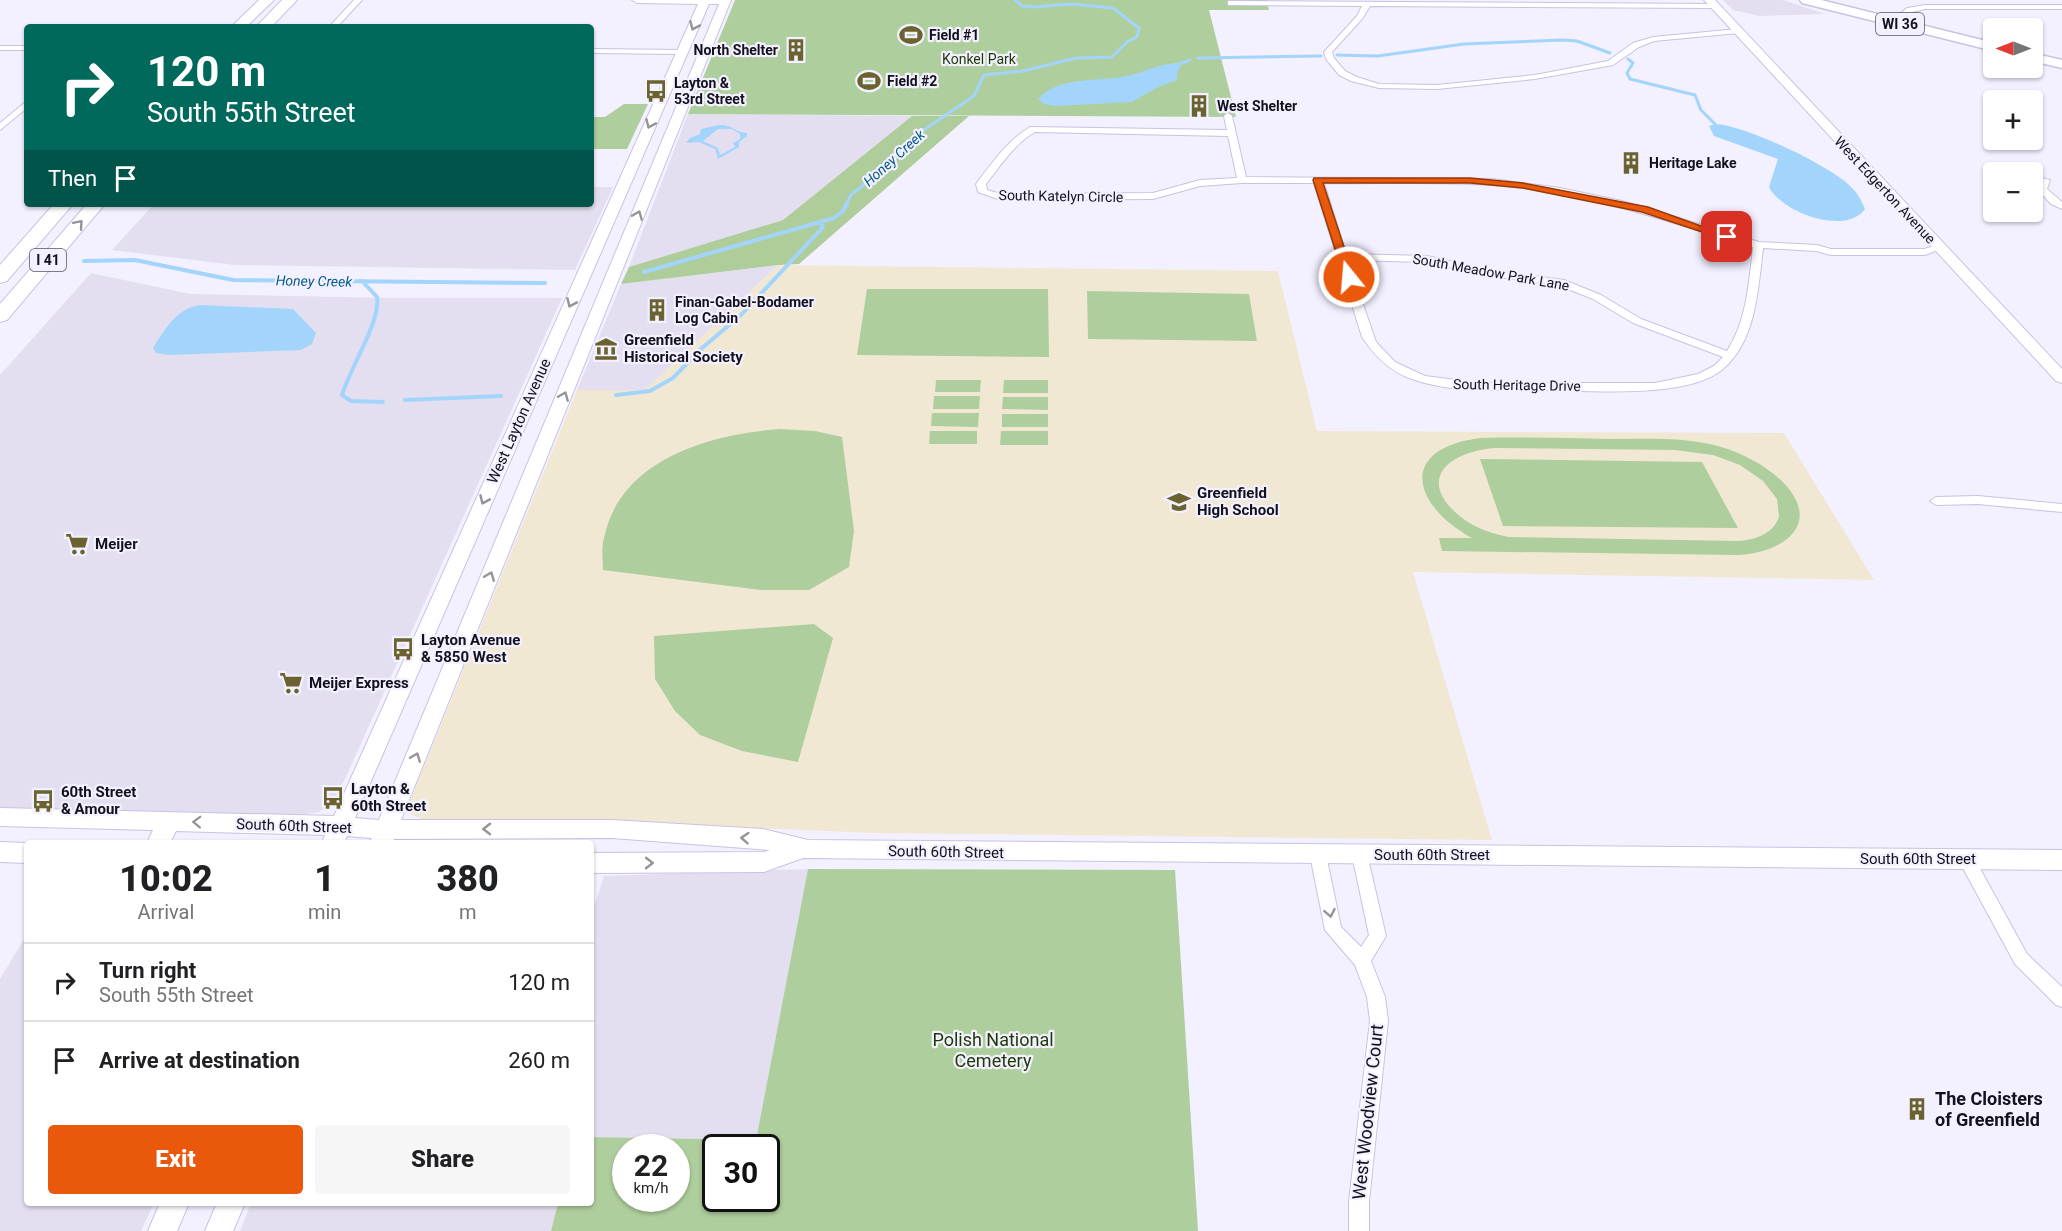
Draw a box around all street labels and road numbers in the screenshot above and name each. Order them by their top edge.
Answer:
road number: WI 36 [1876,13,1924,35]
street label: West Edgerton Avenue [1831,133,1939,247]
street label: South Katelyn Circle [999,187,1123,205]
road number: I 41 [30,249,66,271]
street label: South Meadow Park Lane [1411,250,1571,294]
street label: West Layton Avenue [483,356,555,486]
street label: South Heritage Drive [1453,376,1581,394]
street label: South 60th Street [236,815,352,837]
street label: South 60th Street [888,842,1004,862]
street label: South 60th Street [1374,846,1490,864]
street label: South 60th Street [1860,850,1976,868]
street label: West Woodview Court [1348,1023,1387,1201]

